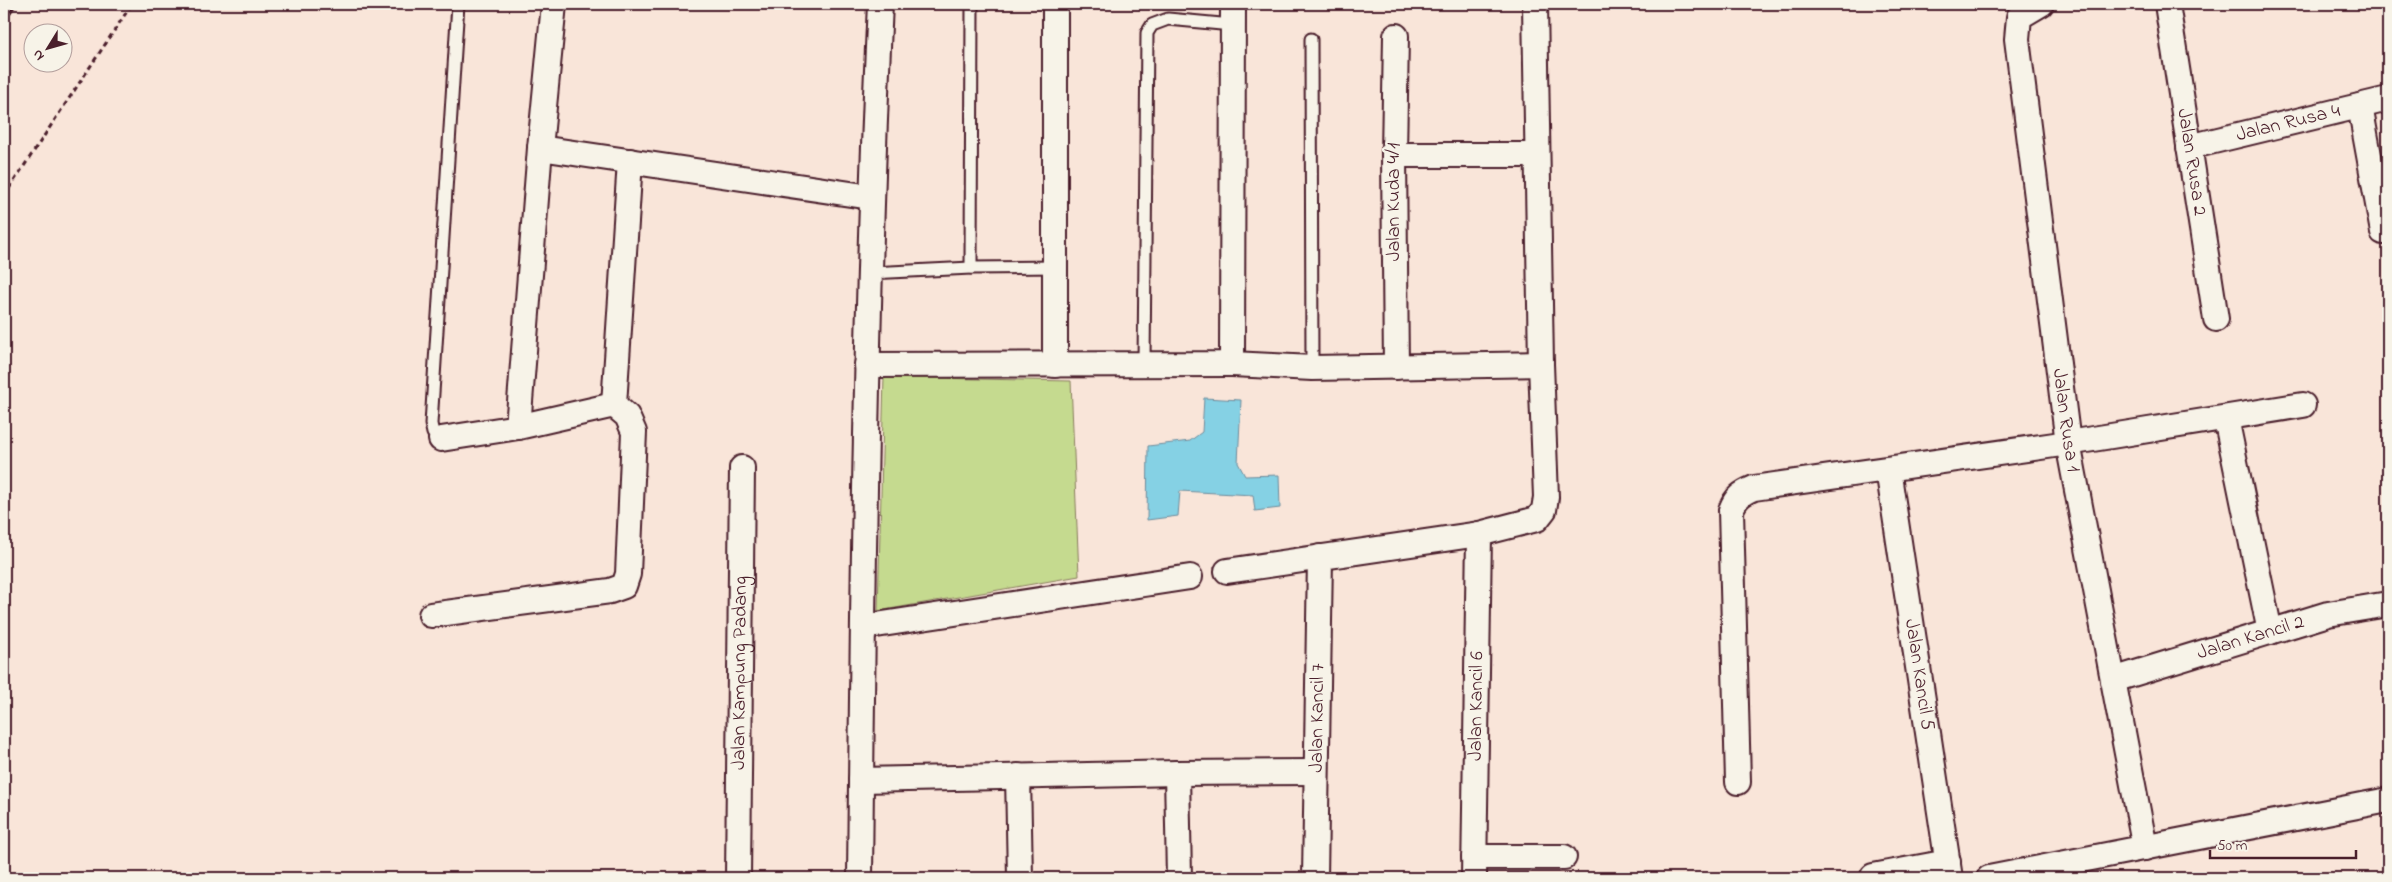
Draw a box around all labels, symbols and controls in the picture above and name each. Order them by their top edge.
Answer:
north arrow [22,22,72,72]
text: N [28,45,50,65]
street label: Jalan Rusa 4 [2233,97,2343,150]
street label: Jalan Rusa 2 [2169,106,2214,218]
street label: Jalan Kuda 4/1 [1380,143,1409,261]
street label: Jalan Rusa 1 [2044,367,2088,475]
street label: Jalan Kampung Padang [725,576,756,770]
street label: Jalan Kancil 2 [2193,608,2308,668]
street label: Jalan Kancil 5 [1896,617,1942,732]
street label: Jalan Kancil 6 [1461,651,1492,761]
street label: Jalan Kancil 7 [1302,663,1333,773]
scale bar [2210,827,2356,859]
text: 50 m [2217,835,2248,857]

